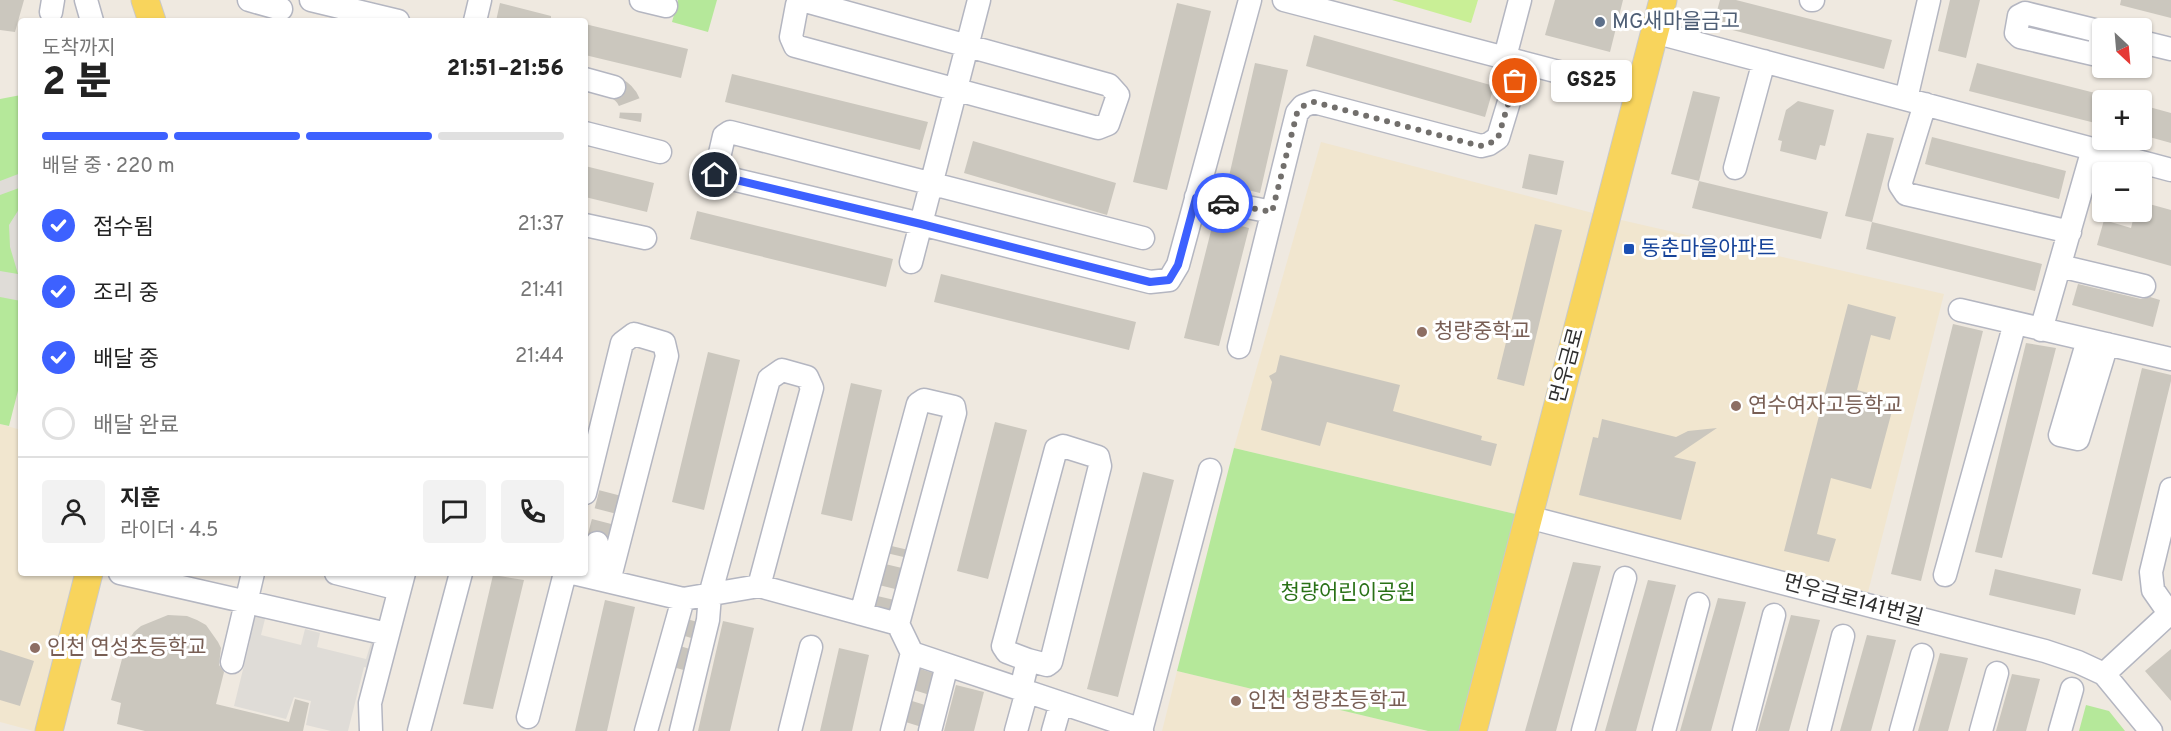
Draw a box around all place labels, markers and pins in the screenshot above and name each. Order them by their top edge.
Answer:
place label: MG새마을금고 [1612,9,1740,36]
marker: MG새마을금고 [1593,15,1607,29]
pin [1489,55,1540,106]
callout: GS25 [1551,60,1632,102]
pin [689,149,740,200]
place label: 동춘마을아파트 [1641,236,1776,263]
marker: 동춘마을아파트 [1622,242,1636,256]
place label: 청량중학교 [1434,319,1531,346]
marker: 청량중학교 [1415,325,1429,339]
place label: 연수여자고등학교 [1748,393,1903,420]
marker: 연수여자고등학교 [1729,399,1743,413]
place label: 인천 연성초등학교 [47,635,207,662]
marker: 인천 연성초등학교 [28,641,42,655]
place label: 인천 청량초등학교 [1248,688,1408,715]
marker: 인천 청량초등학교 [1229,694,1243,708]

